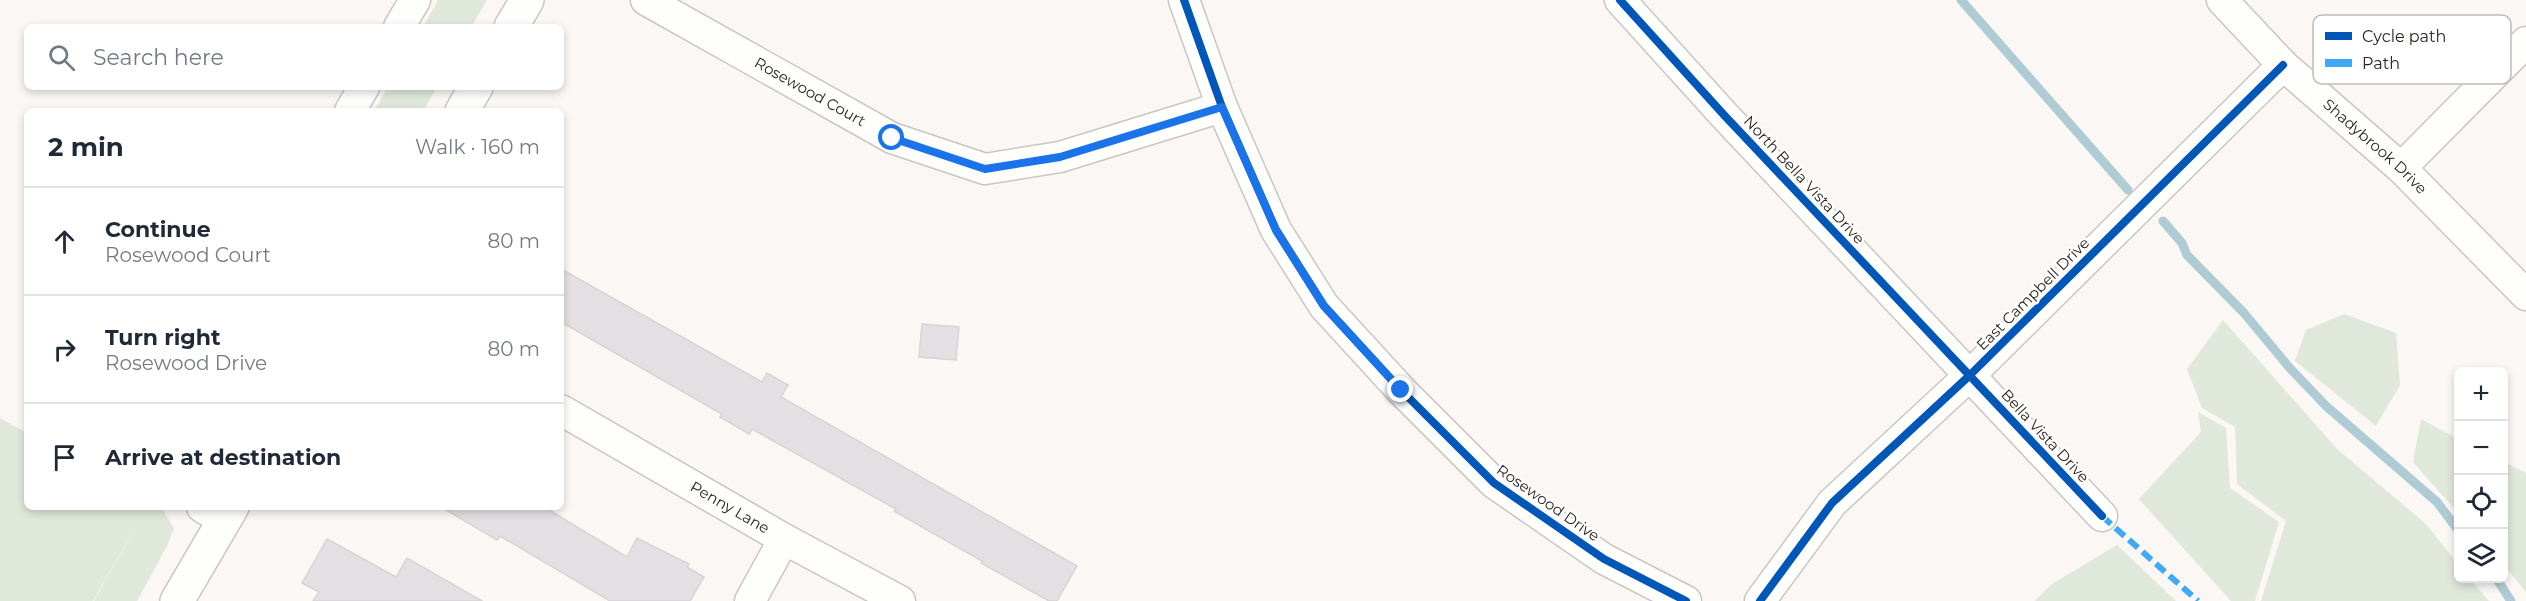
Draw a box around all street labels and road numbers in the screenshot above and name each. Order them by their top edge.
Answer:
street label: Rosewood Court [751,53,869,130]
street label: Shadybrook Drive [2319,94,2431,198]
street label: North Bella Vista Drive [1740,112,1869,248]
street label: East Campbell Drive [1972,233,2093,354]
street label: Bella Vista Drive [1997,385,2093,486]
street label: Rosewood Drive [1493,460,1604,545]
street label: Penny Lane [687,477,773,538]

